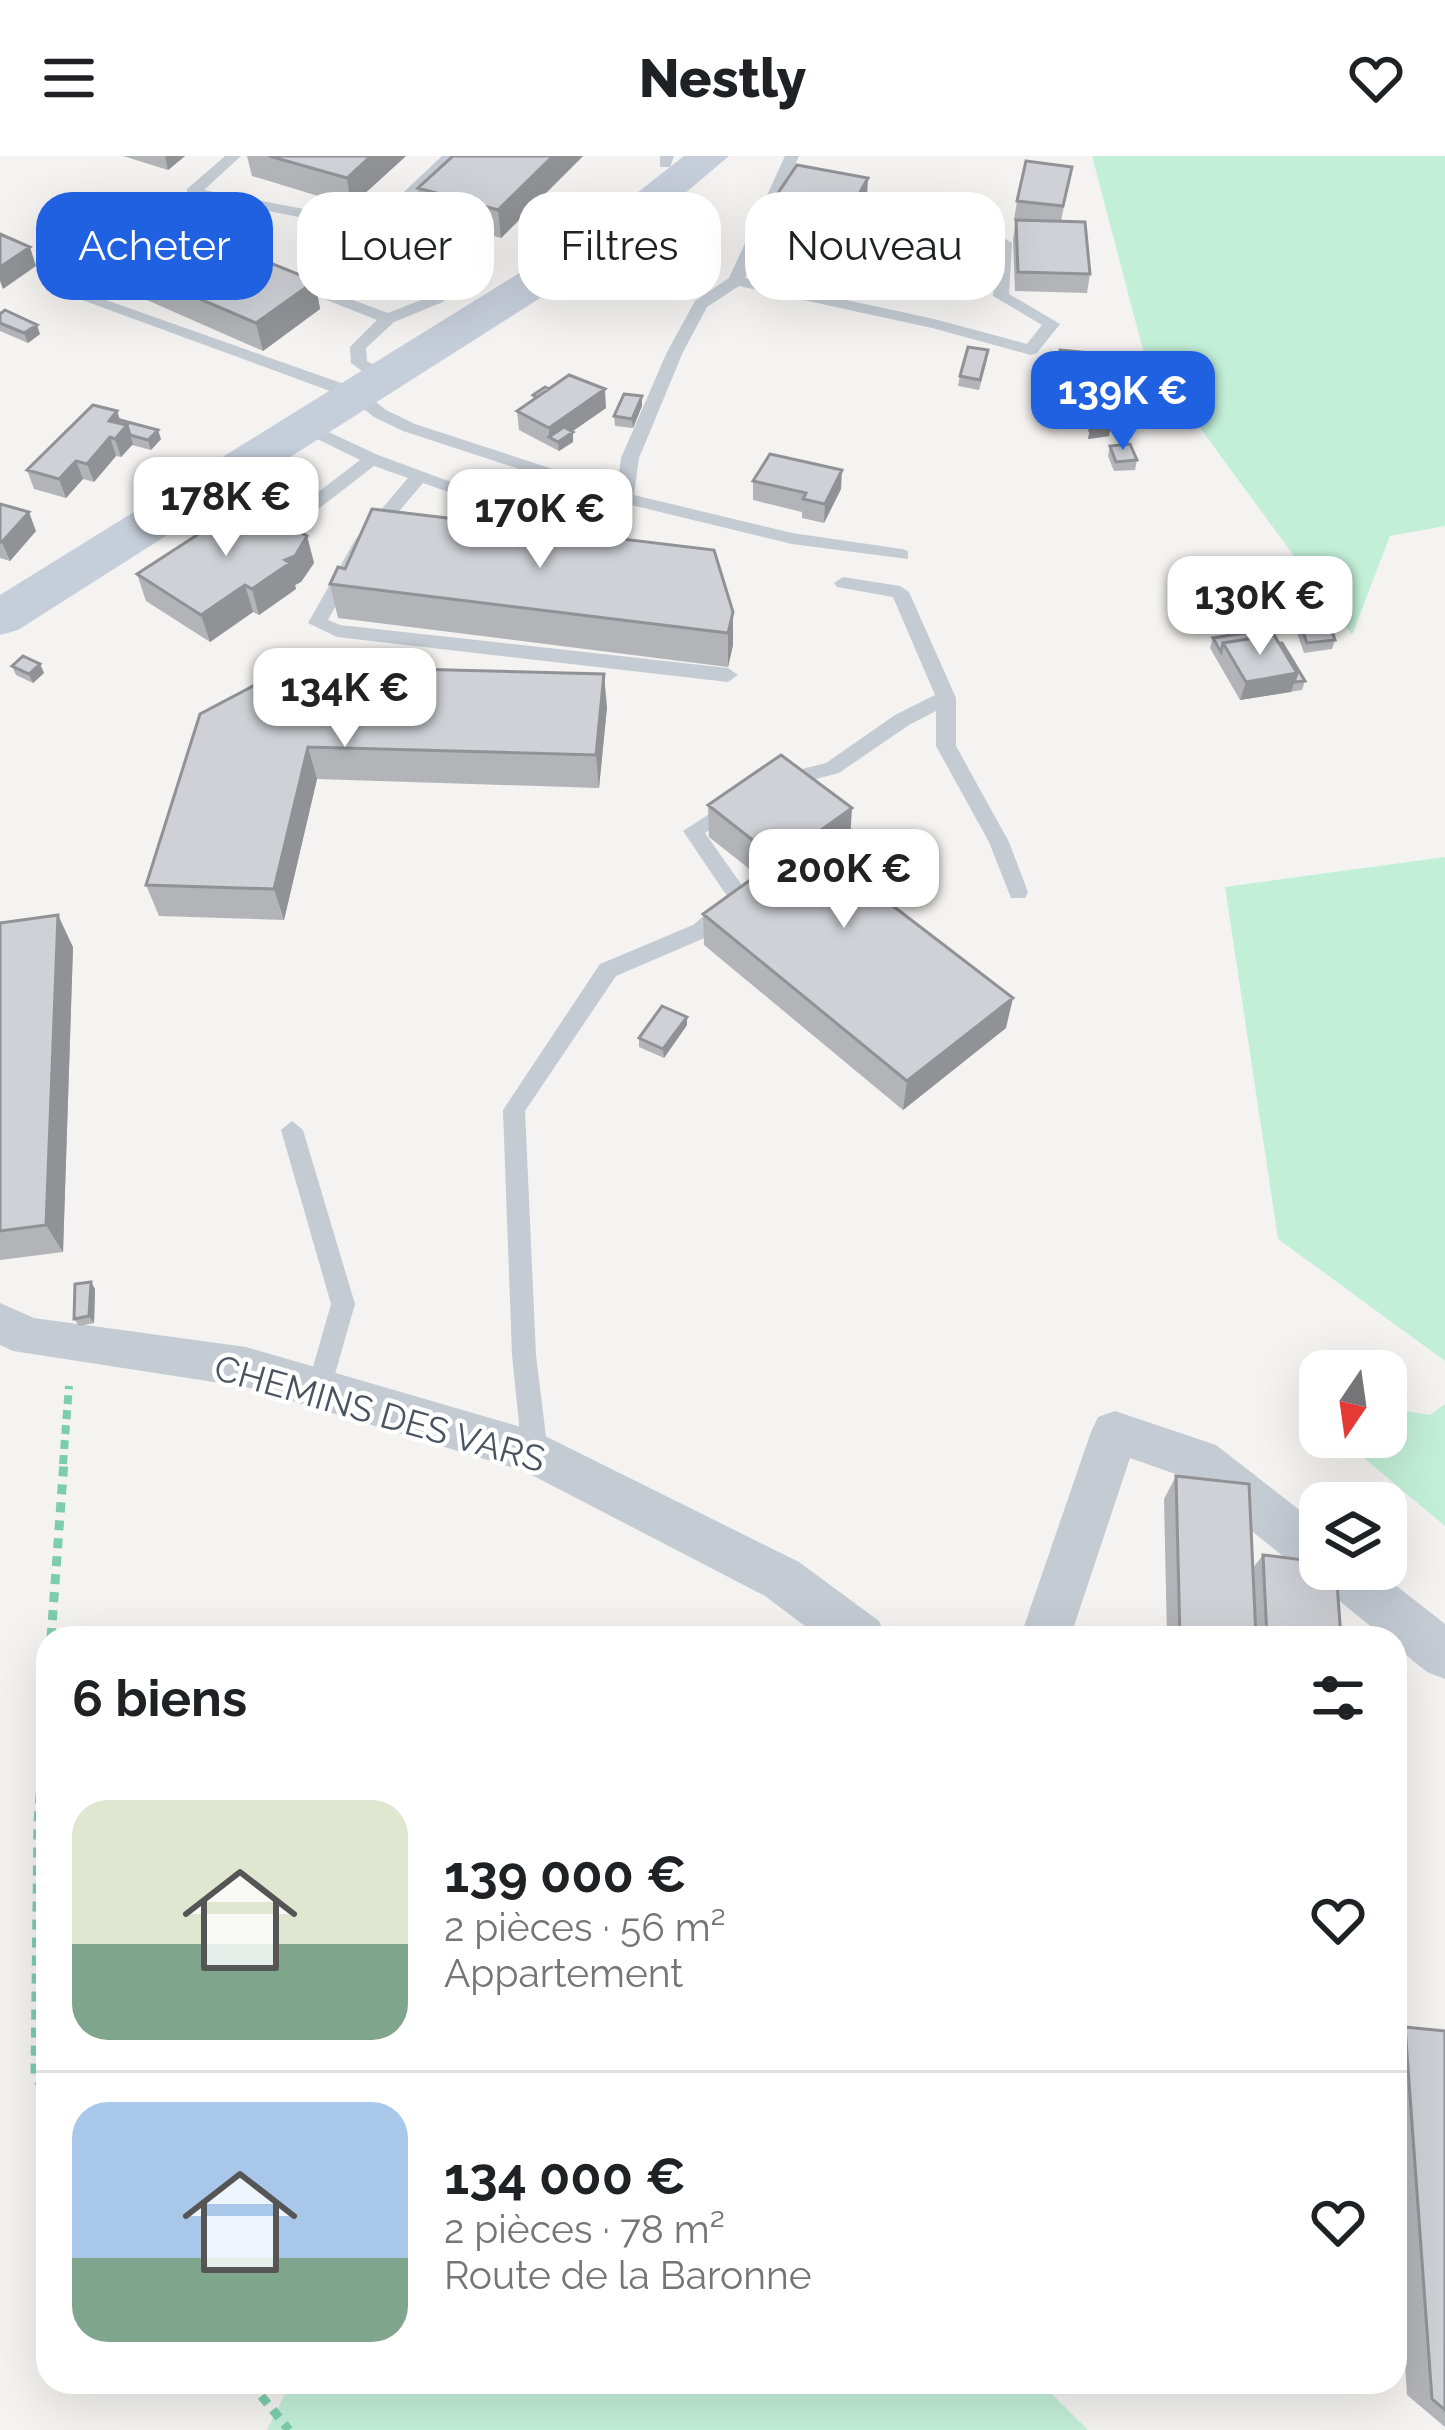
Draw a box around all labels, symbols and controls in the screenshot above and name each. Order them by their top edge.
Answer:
icon: menu [36,45,102,111]
icon: heart [1343,45,1409,111]
text: Nestly [639,46,806,110]
chip: Acheter [36,192,273,300]
chip: Louer [297,192,494,300]
chip: Filtres [518,192,721,300]
chip: Nouveau [745,192,1005,300]
pin: 139K € [1025,351,1221,453]
text: 139K € [1058,367,1188,413]
pin: 178K € [128,457,324,559]
pin: 170K € [442,469,638,571]
text: 178K € [161,473,291,519]
text: 170K € [474,485,606,531]
pin: 130K € [1162,556,1358,658]
text: 130K € [1194,572,1326,618]
pin: 134K € [247,648,443,750]
text: 134K € [280,664,410,710]
pin: 200K € [746,829,942,931]
text: 200K € [776,845,912,891]
street label: CHEMINS DES VARS [210,1346,550,1480]
north arrow [1299,1350,1407,1458]
map controls [1299,1350,1407,1590]
button: layers [1299,1482,1407,1590]
icon: filters [1305,1665,1371,1731]
text: 6 biens [72,1668,247,1728]
text: 139 000 € [444,1844,687,1904]
icon: home [168,1848,312,1992]
icon: heart [1305,1887,1371,1953]
text: 2 pièces · 56 m² [444,1904,726,1950]
text: Appartement [444,1950,683,1996]
text: 134 000 € [444,2146,686,2206]
icon: home [168,2150,312,2294]
icon: heart [1305,2189,1371,2255]
text: 2 pièces · 78 m² [444,2206,725,2252]
text: Route de la Baronne [444,2252,812,2298]

